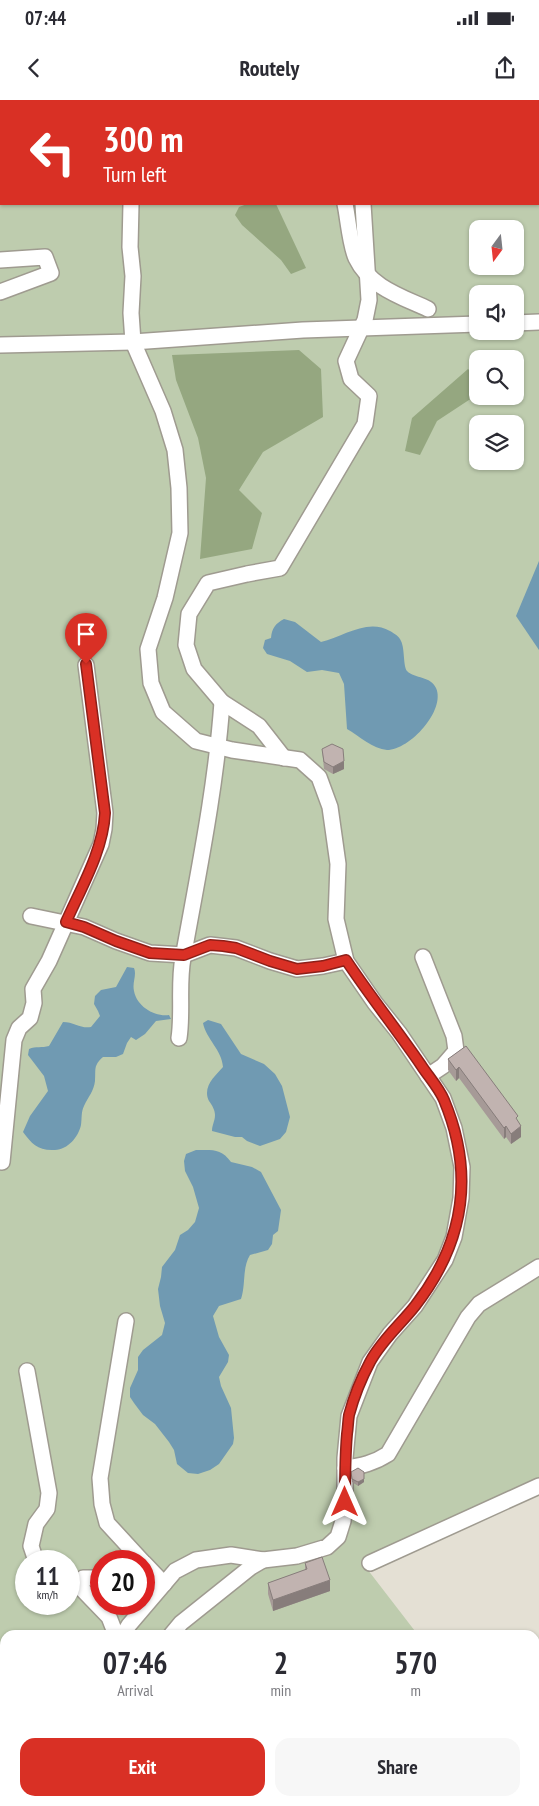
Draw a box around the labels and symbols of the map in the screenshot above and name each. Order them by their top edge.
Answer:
north arrow [469,220,524,275]
pin [65,613,107,664]
position arrow [318,1475,370,1527]
speed limit sign: 20 [90,1550,155,1615]

